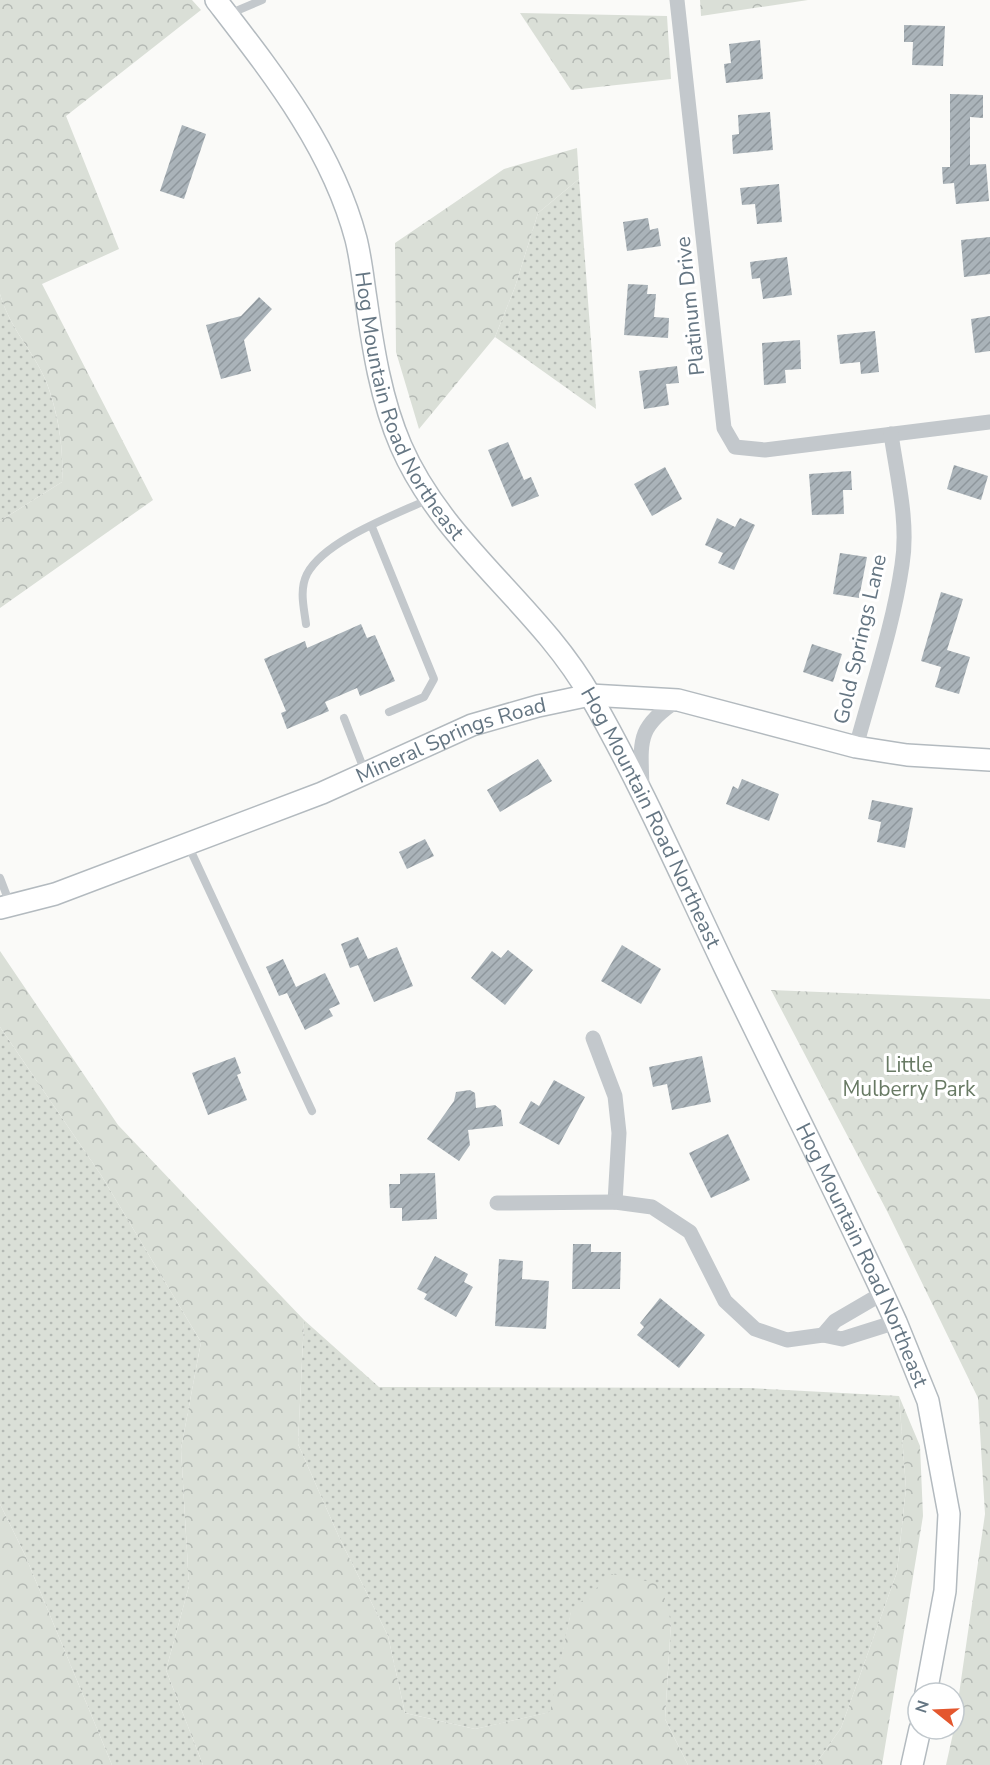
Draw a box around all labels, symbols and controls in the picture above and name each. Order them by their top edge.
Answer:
street label: Platinum Drive [669,235,711,377]
street label: Hog Mountain Road Northeast [348,270,471,546]
street label: Gold Springs Lane [827,551,893,727]
street label: Hog Mountain Road Northeast [574,682,728,953]
street label: Mineral Springs Road [351,691,548,790]
park label: Little Mulberry Park [842,1051,976,1103]
street label: Hog Mountain Road Northeast [789,1118,935,1392]
north arrow [906,1681,966,1741]
text: N [910,1698,935,1716]

